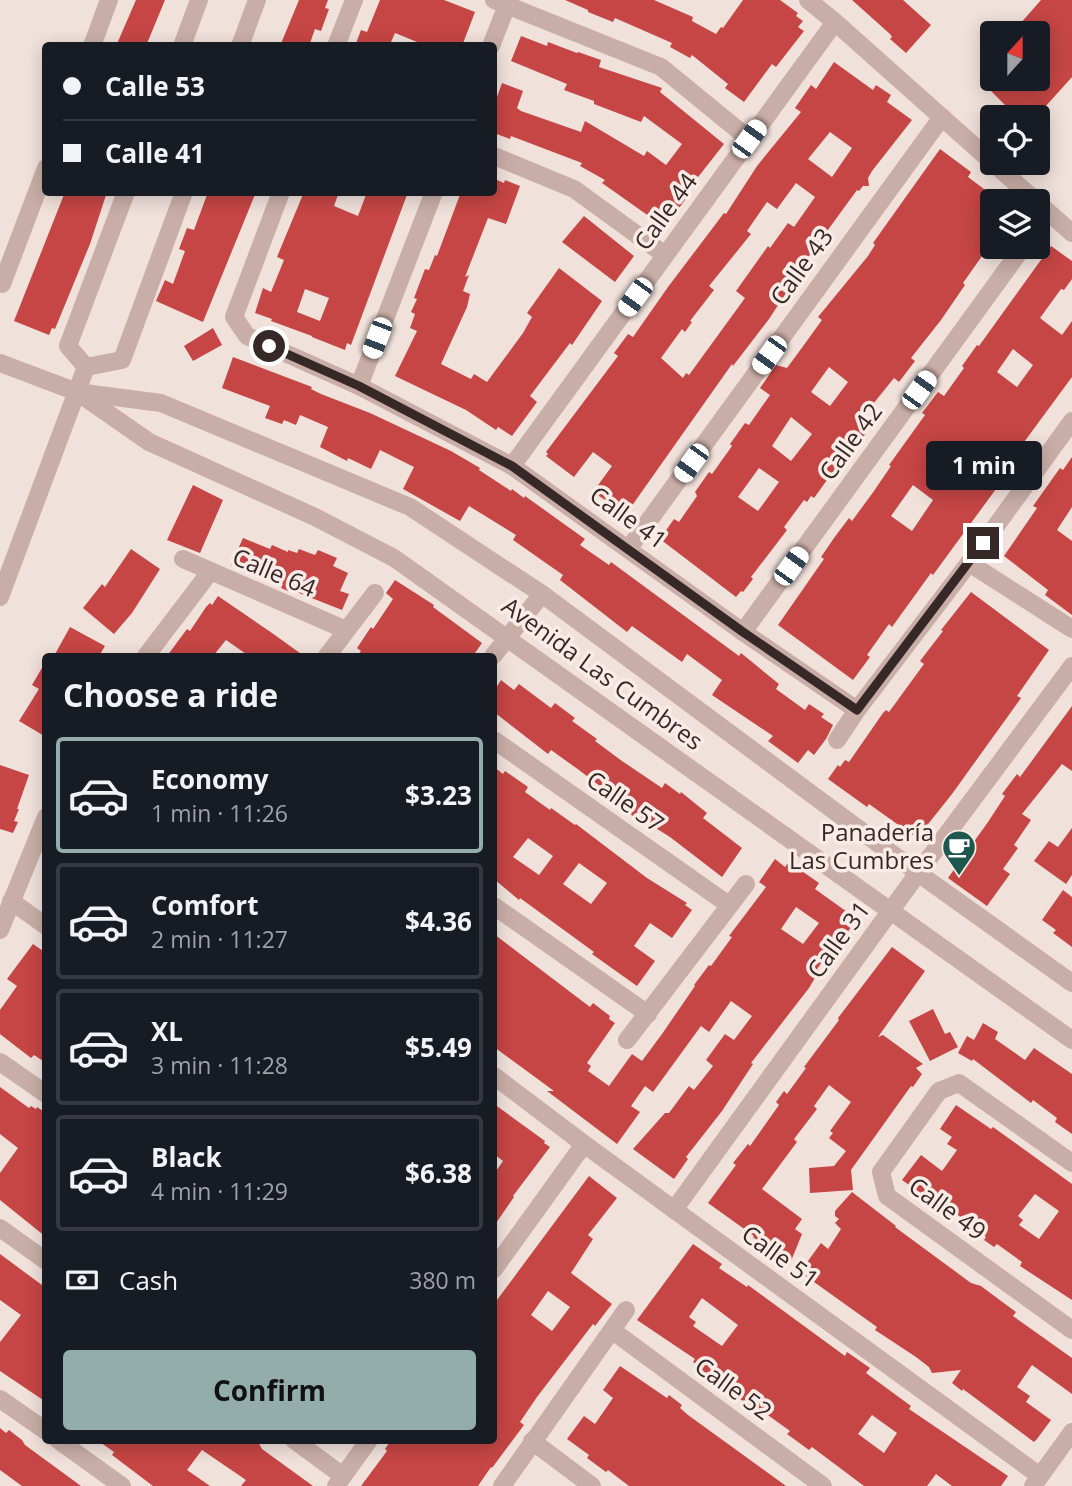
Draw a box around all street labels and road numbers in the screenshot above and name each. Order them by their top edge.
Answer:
street label: Calle 44 [626,166,704,256]
street label: Calle 43 [762,221,840,311]
street label: Calle 42 [811,396,889,486]
street label: Calle 41 [584,478,674,556]
street label: Calle 64 [228,539,322,604]
street label: Avenida Las Cumbres [496,589,710,757]
street label: Calle 57 [580,762,671,839]
street label: Calle 31 [799,894,877,984]
street label: Calle 49 [903,1169,993,1247]
street label: Calle 51 [736,1217,826,1295]
street label: Calle 52 [689,1349,779,1427]

